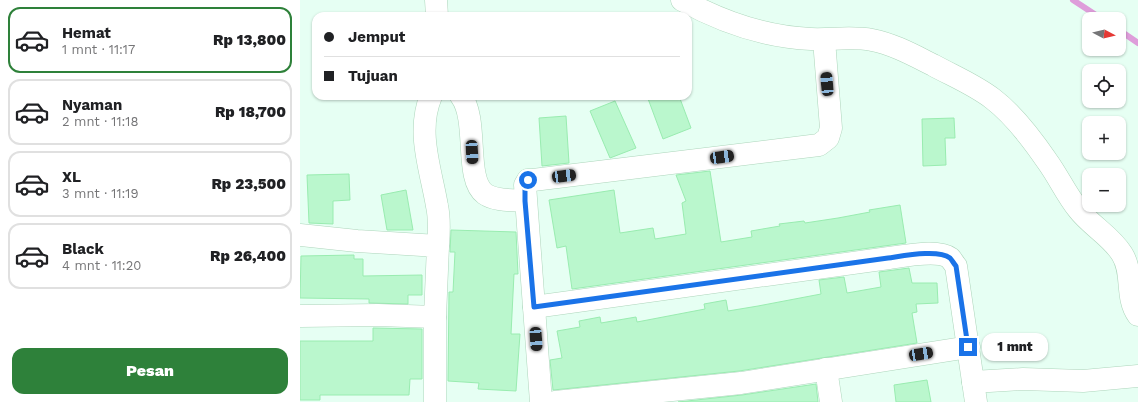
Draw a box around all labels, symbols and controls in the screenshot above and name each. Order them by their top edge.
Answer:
north arrow [1082,12,1126,56]
map controls [1082,12,1126,212]
icon: car [14,22,50,58]
text: Hemat [62,24,111,42]
text: Jemput [348,28,405,46]
text: Rp 13,800 [213,31,286,49]
text: 1 mnt · 11:17 [62,42,135,57]
button: locate [1082,64,1126,108]
text: Tujuan [348,67,398,85]
car [820,72,834,96]
icon: car [14,94,50,130]
text: Nyaman [62,96,122,114]
text: Rp 18,700 [215,103,286,121]
text: 2 mnt · 11:18 [62,114,138,129]
button: + [1082,116,1126,160]
car [465,140,479,164]
car [709,149,735,165]
icon: car [14,166,50,202]
text: XL [62,168,81,186]
button: − [1082,168,1126,212]
car [551,169,577,183]
route start [519,171,537,189]
text: Rp 23,500 [211,175,286,193]
text: 3 mnt · 11:19 [62,186,138,201]
icon: car [14,238,50,274]
text: Black [62,240,104,258]
text: Rp 26,400 [210,247,286,265]
text: 4 mnt · 11:20 [62,258,141,273]
car [529,327,543,351]
callout: 1 mnt [982,333,1048,361]
route end [959,338,977,356]
text: 1 mnt [997,339,1033,354]
car [908,346,934,362]
button: Pesan [12,348,288,394]

